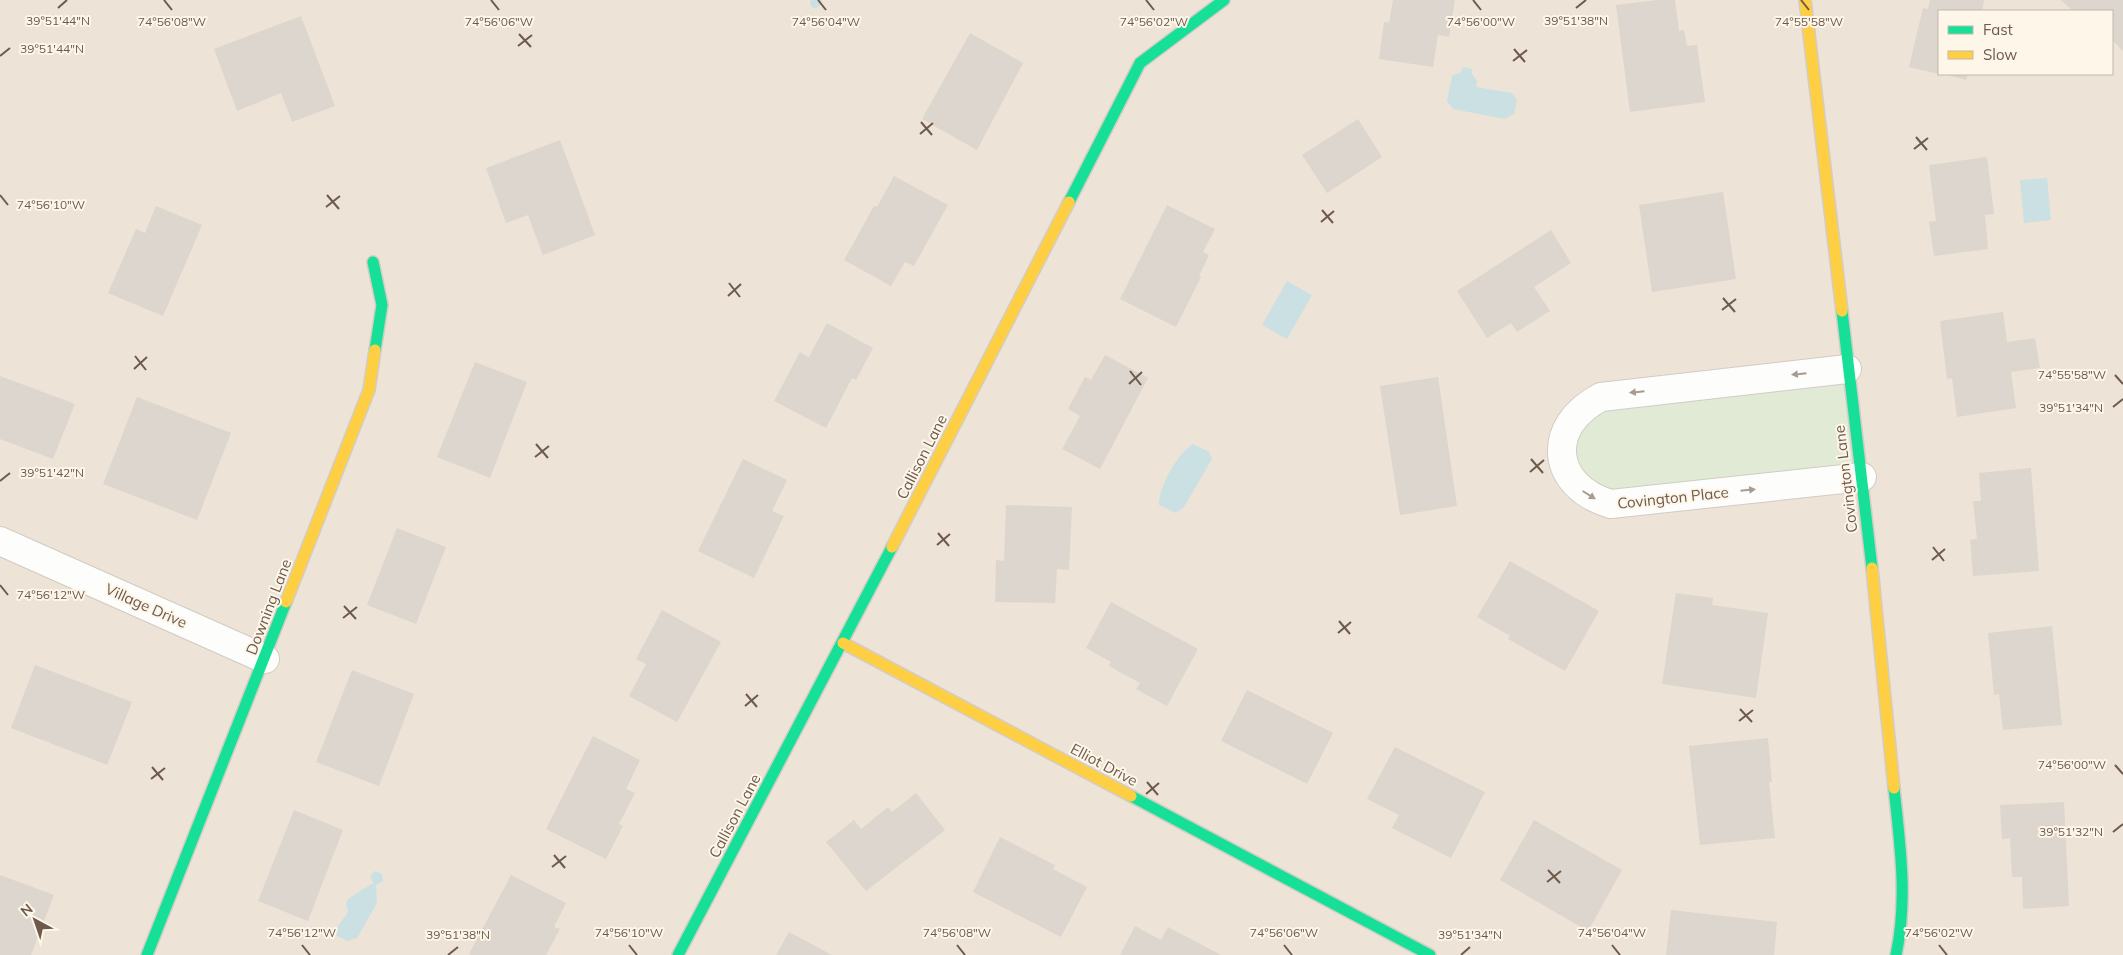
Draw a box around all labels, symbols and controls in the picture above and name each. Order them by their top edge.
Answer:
legend [1938,10,2113,75]
text: 39°51'44"N [26,13,90,28]
text: 39°51'38"N [1544,13,1608,28]
text: 74°56'08"W [138,14,206,29]
text: 74°56'06"W [465,14,533,29]
text: 74°56'04"W [792,14,860,29]
text: 74°56'02"W [1120,14,1188,29]
text: 74°56'00"W [1447,14,1515,29]
text: 74°55'58"W [1775,14,1843,29]
text: Fast [1983,20,2013,39]
text: 39°51'44"N [20,41,84,56]
text: Slow [1983,45,2017,64]
text: 74°56'10"W [17,197,85,212]
text: 74°55'58"W [2038,367,2106,382]
one-way arrow [1791,370,1807,378]
one-way arrow [1629,388,1645,396]
text: 39°51'34"N [2039,400,2103,415]
street label: Callison Lane [892,411,951,502]
street label: Covington Lane [1829,424,1862,534]
text: 39°51'42"N [20,465,84,480]
street label: Covington Place [1616,482,1730,513]
one-way arrow [1741,486,1757,494]
one-way arrow [1582,491,1595,500]
street label: Downing Lane [242,556,295,657]
street label: Village Drive [102,579,190,632]
text: 74°56'12"W [17,587,85,602]
street label: Elliot Drive [1067,739,1141,790]
text: 74°56'00"W [2038,757,2106,772]
street label: Callison Lane [704,770,765,861]
text: 39°51'32"N [2039,824,2103,839]
north arrow [10,895,60,945]
text: N [17,900,36,920]
text: 74°56'12"W [268,925,336,940]
text: 74°56'10"W [595,925,663,940]
text: 74°56'08"W [923,925,991,940]
text: 74°56'06"W [1250,925,1318,940]
text: 74°56'04"W [1578,925,1646,940]
text: 74°56'02"W [1905,925,1973,940]
text: 39°51'38"N [426,927,490,942]
text: 39°51'34"N [1438,927,1502,942]

